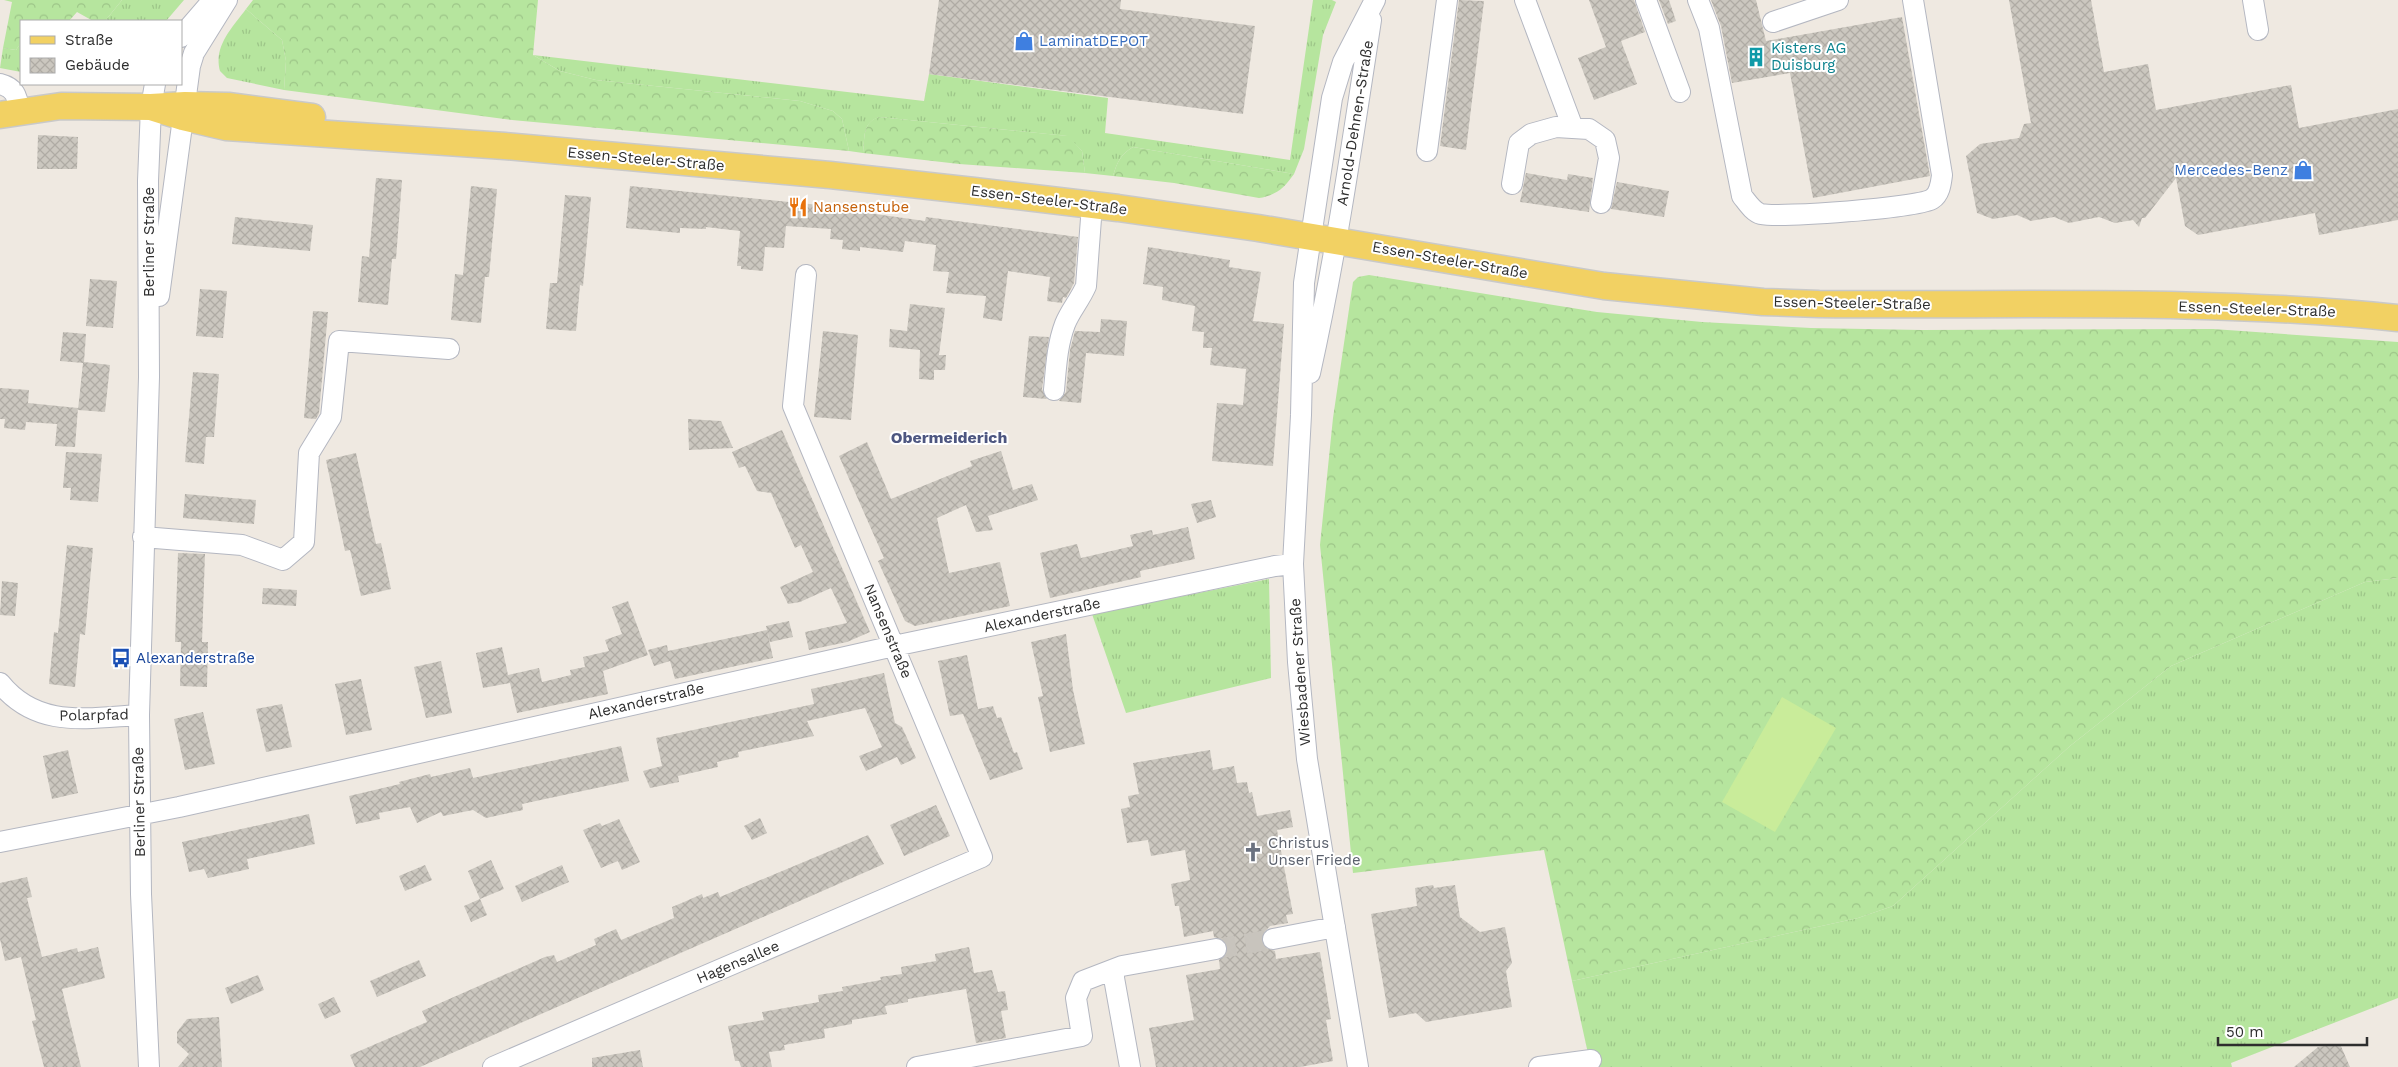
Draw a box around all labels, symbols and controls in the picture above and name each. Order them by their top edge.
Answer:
legend [20,20,182,85]
shop icon: LaminatDEPOT [1013,30,1035,52]
text: Straße [65,31,113,49]
place label: LaminatDEPOT [1039,32,1148,50]
street label: Arnold-Dehnen-Straße [1333,39,1377,207]
place label: Kisters AG Duisburg [1771,39,1846,74]
building icon: Kisters AG Duisburg [1745,46,1767,68]
text: Gebäude [65,56,130,74]
street label: Essen-Steeler-Straße [567,143,725,175]
shop icon: Mercedes-Benz [2292,159,2314,181]
place label: Mercedes-Benz [2174,161,2288,179]
street label: Essen-Steeler-Straße [970,181,1128,219]
street label: Berliner Straße [140,187,158,297]
restaurant icon: Nansenstube [787,196,809,218]
place label: Nansenstube [813,198,909,216]
street label: Essen-Steeler-Straße [1371,237,1529,283]
street label: Essen-Steeler-Straße [1773,293,1931,313]
street label: Essen-Steeler-Straße [2178,297,2336,321]
district label: Obermeiderich [891,428,1007,447]
street label: Nansenstraße [860,581,916,681]
street label: Alexanderstraße [982,594,1102,636]
street label: Wiesbadener Straße [1286,598,1314,746]
bus stop icon: Alexanderstraße [110,647,132,669]
place label: Alexanderstraße [136,649,255,667]
street label: Alexanderstraße [586,679,706,723]
street label: Polarpfad [59,705,129,725]
street label: Berliner Straße [129,747,149,857]
place label: Christus Unser Friede [1268,834,1361,869]
church icon: Christus Unser Friede [1242,841,1264,863]
street label: Hagensallee [694,936,782,988]
scale bar [2218,1014,2367,1046]
text: 50 m [2226,1023,2263,1041]

